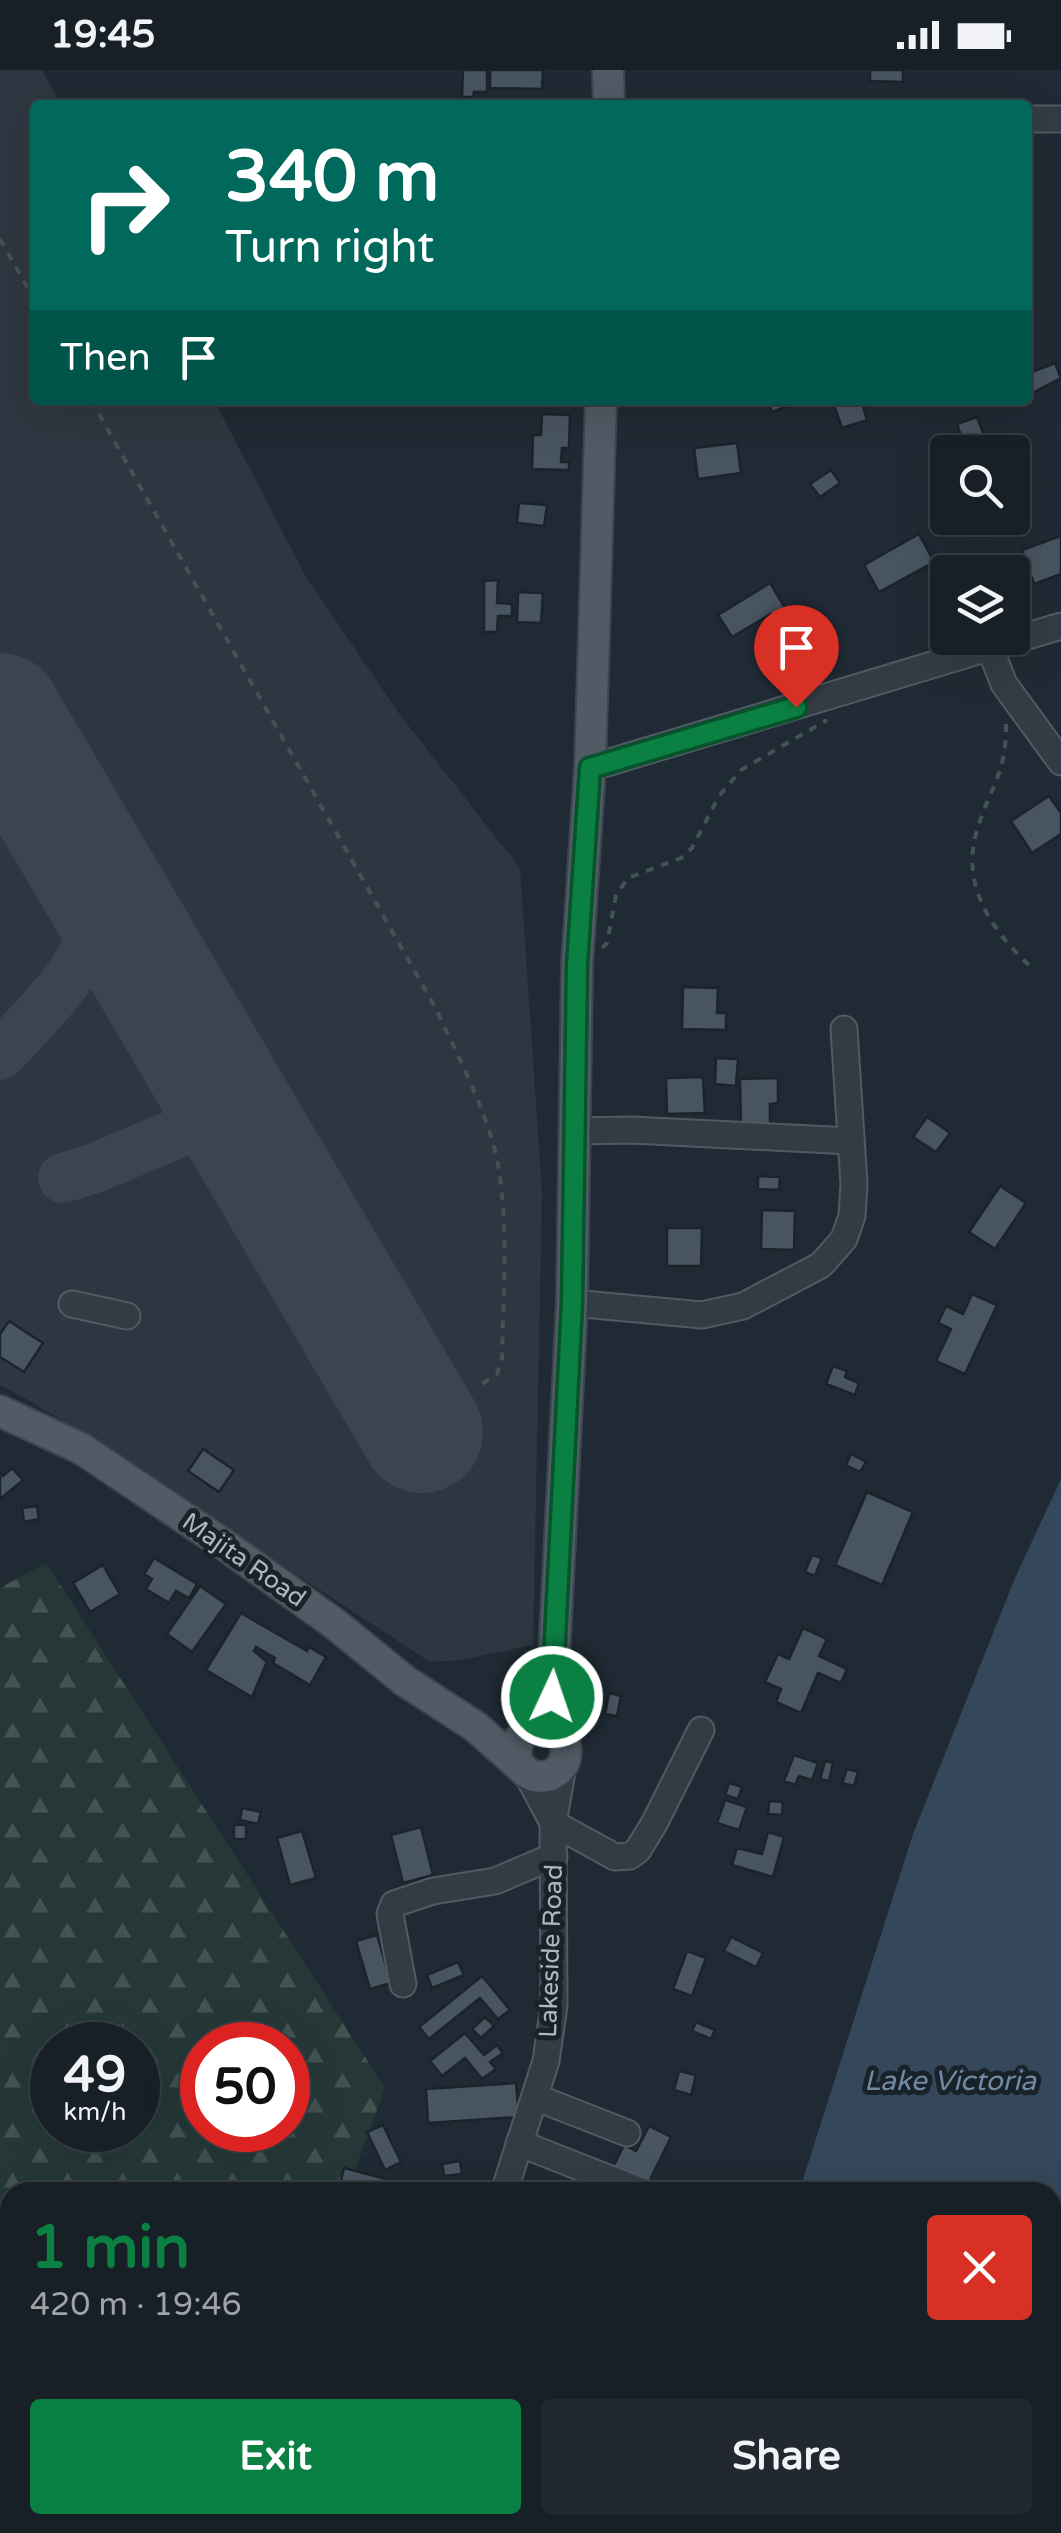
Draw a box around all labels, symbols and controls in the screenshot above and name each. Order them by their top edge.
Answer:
text: 19:45 [50,12,155,58]
text: 340 m [225,136,439,220]
icon: right [60,140,190,270]
text: Turn right [225,221,434,275]
icon: arrive [171,330,226,385]
text: Then [60,335,151,381]
map controls [930,435,1030,655]
button: search [930,435,1030,535]
button: layers [930,555,1030,655]
pin [754,605,839,708]
icon: arrive [769,620,824,675]
street label: Majita Road [177,1507,311,1613]
position arrow [500,1645,604,1749]
street label: Lakeside Road [533,1864,569,2038]
speed limit sign: 50 [180,2022,310,2152]
text: 49 [64,2045,126,2105]
water label: Lake Victoria [864,2064,1037,2098]
text: km/h [64,2097,126,2127]
text: 1 min [30,2212,190,2284]
button: close [927,2215,1032,2320]
text: 420 m · 19:46 [30,2286,242,2324]
button: Exit [30,2399,521,2514]
button: Share [541,2399,1032,2514]

